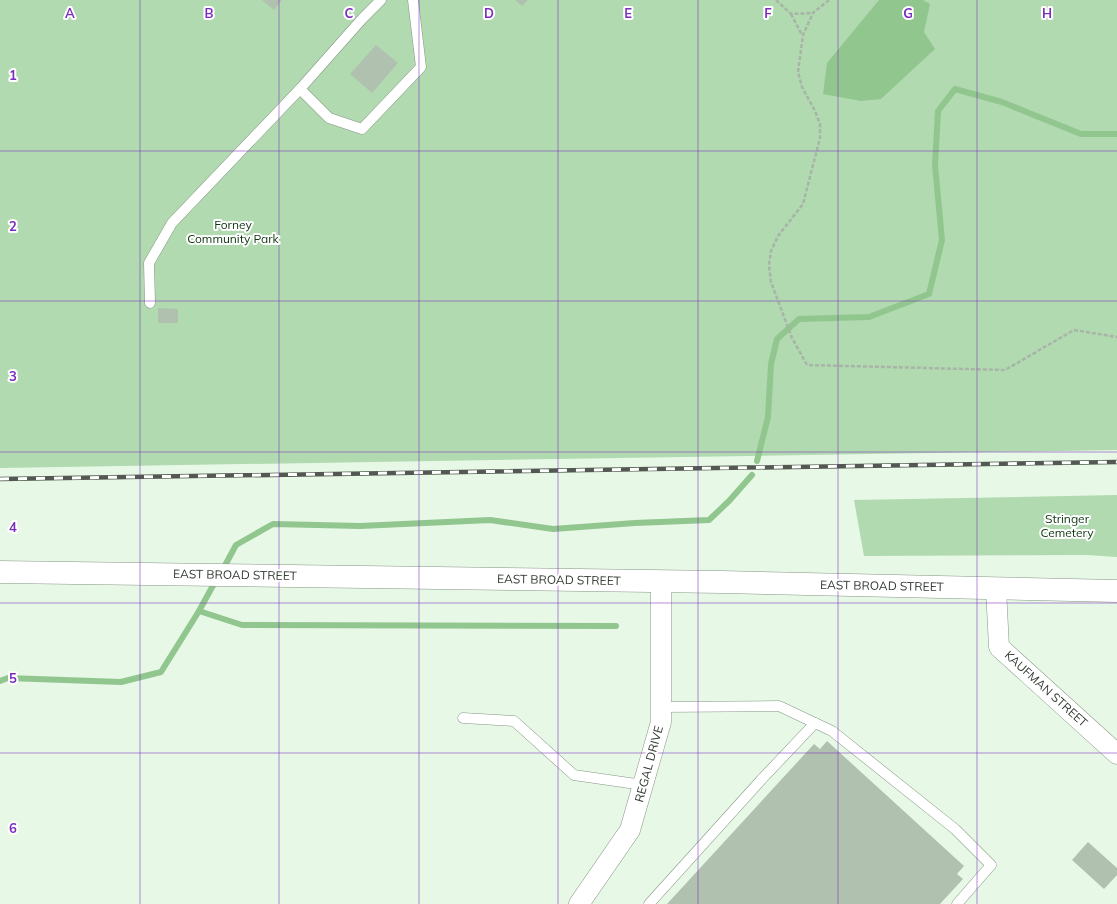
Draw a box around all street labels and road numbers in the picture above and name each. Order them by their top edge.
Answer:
street label: EAST BROAD STREET [173,566,298,583]
street label: EAST BROAD STREET [497,571,622,588]
street label: EAST BROAD STREET [820,577,945,594]
street label: KAUFMAN STREET [1002,647,1092,730]
street label: REGAL DRIVE [631,724,666,804]

